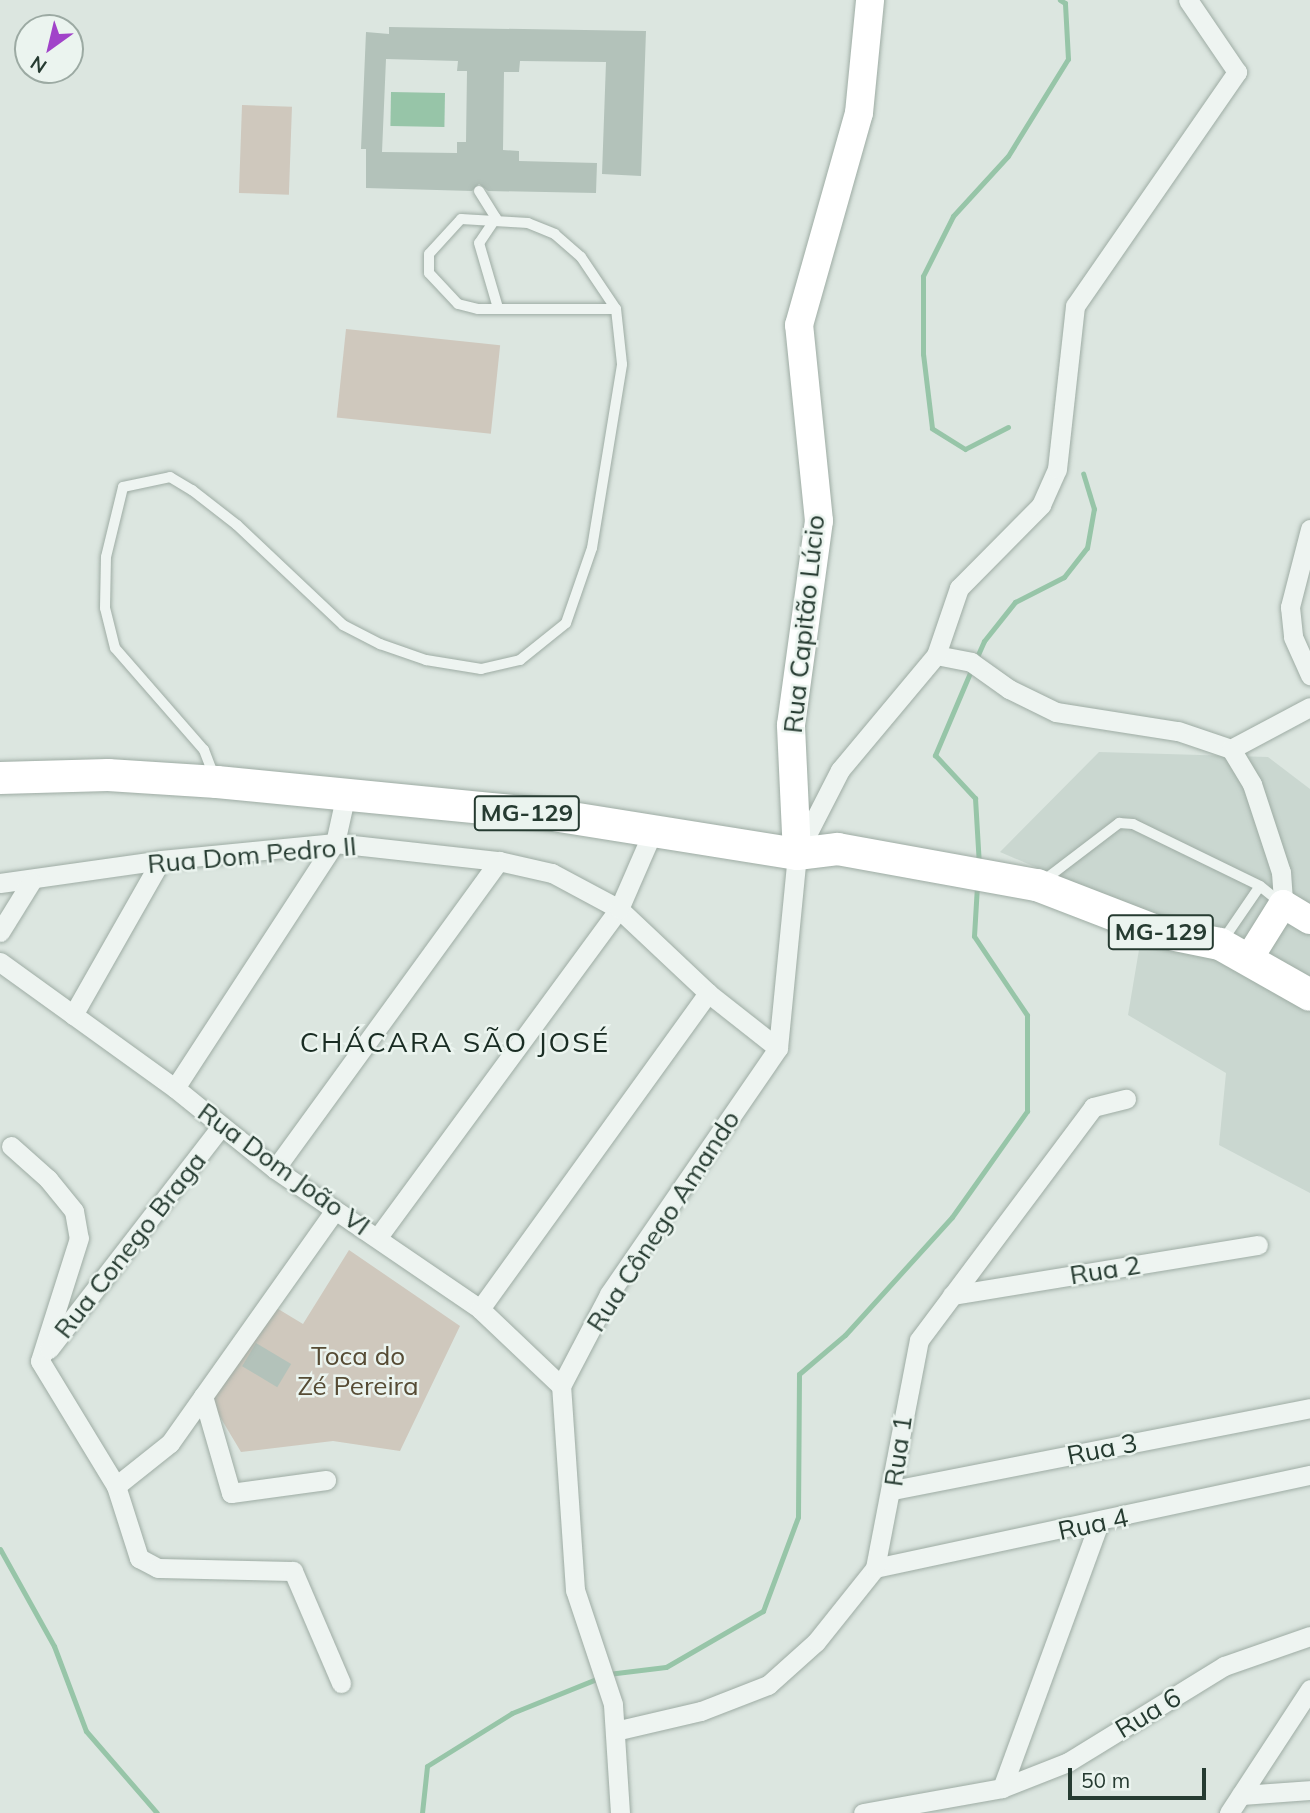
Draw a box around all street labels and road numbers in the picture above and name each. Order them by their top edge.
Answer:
street label: Rua Capitão Lúcio [777,513,831,735]
road number: MG-129 [473,792,581,834]
street label: Rua Dom Pedro II [146,830,358,880]
road number: MG-129 [1107,912,1215,952]
street label: Rua Dom João VI [192,1096,376,1242]
street label: Rua Cônego Amando [580,1105,746,1337]
street label: Rua Conego Braga [48,1146,212,1344]
street label: Rua 2 [1068,1249,1142,1291]
street label: Rua 1 [878,1414,918,1488]
street label: Rua 3 [1064,1427,1140,1471]
street label: Rua 4 [1055,1501,1131,1547]
street label: Rua 6 [1110,1681,1186,1745]

